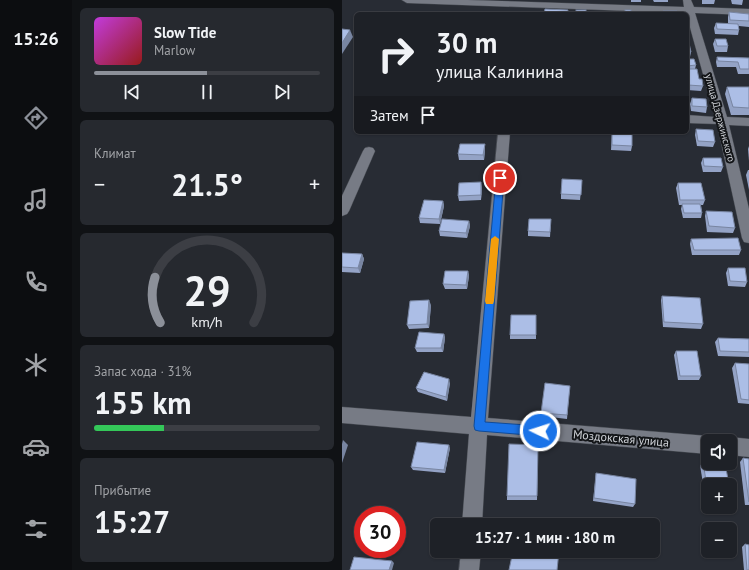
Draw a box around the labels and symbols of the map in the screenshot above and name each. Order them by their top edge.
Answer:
street label: улица Дзержинского [702,73,738,163]
pin [483,161,517,195]
position arrow [519,410,561,452]
street label: Моздокская улица [572,426,670,450]
speed limit sign: 30 [354,506,406,558]

